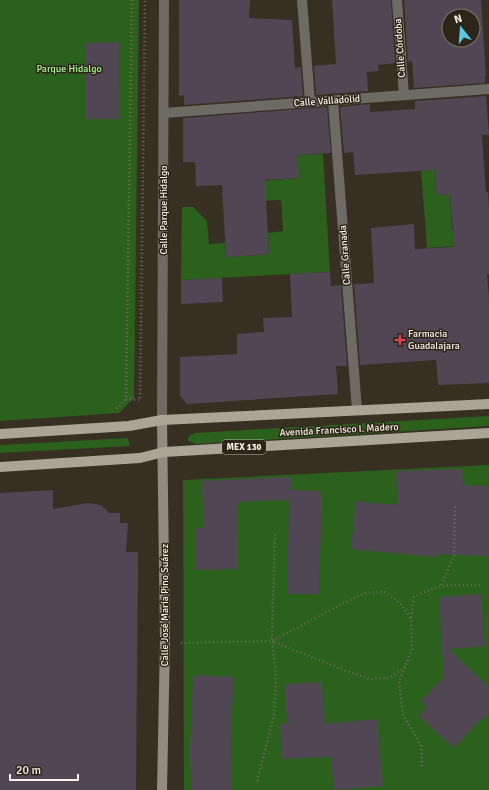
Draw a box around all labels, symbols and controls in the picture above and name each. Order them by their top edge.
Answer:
north arrow [441,8,481,48]
text: N [453,12,464,26]
street label: Calle Córdoba [392,18,408,78]
park label: Parque Hidalgo [36,63,102,75]
street label: Calle Valladolid [293,93,361,109]
street label: Calle Parque Hidalgo [158,165,170,255]
street label: Calle Granada [337,225,353,285]
place label: Farmacia Guadalajara [408,328,460,352]
marker: Farmacia Guadalajara [395,335,405,345]
street label: Avenida Francisco I. Madero [279,421,399,439]
road number: MEX 130 [222,440,266,454]
street label: Calle José María Pino Suárez [159,543,171,666]
scale bar [10,756,78,782]
text: 20 m [16,763,41,778]

